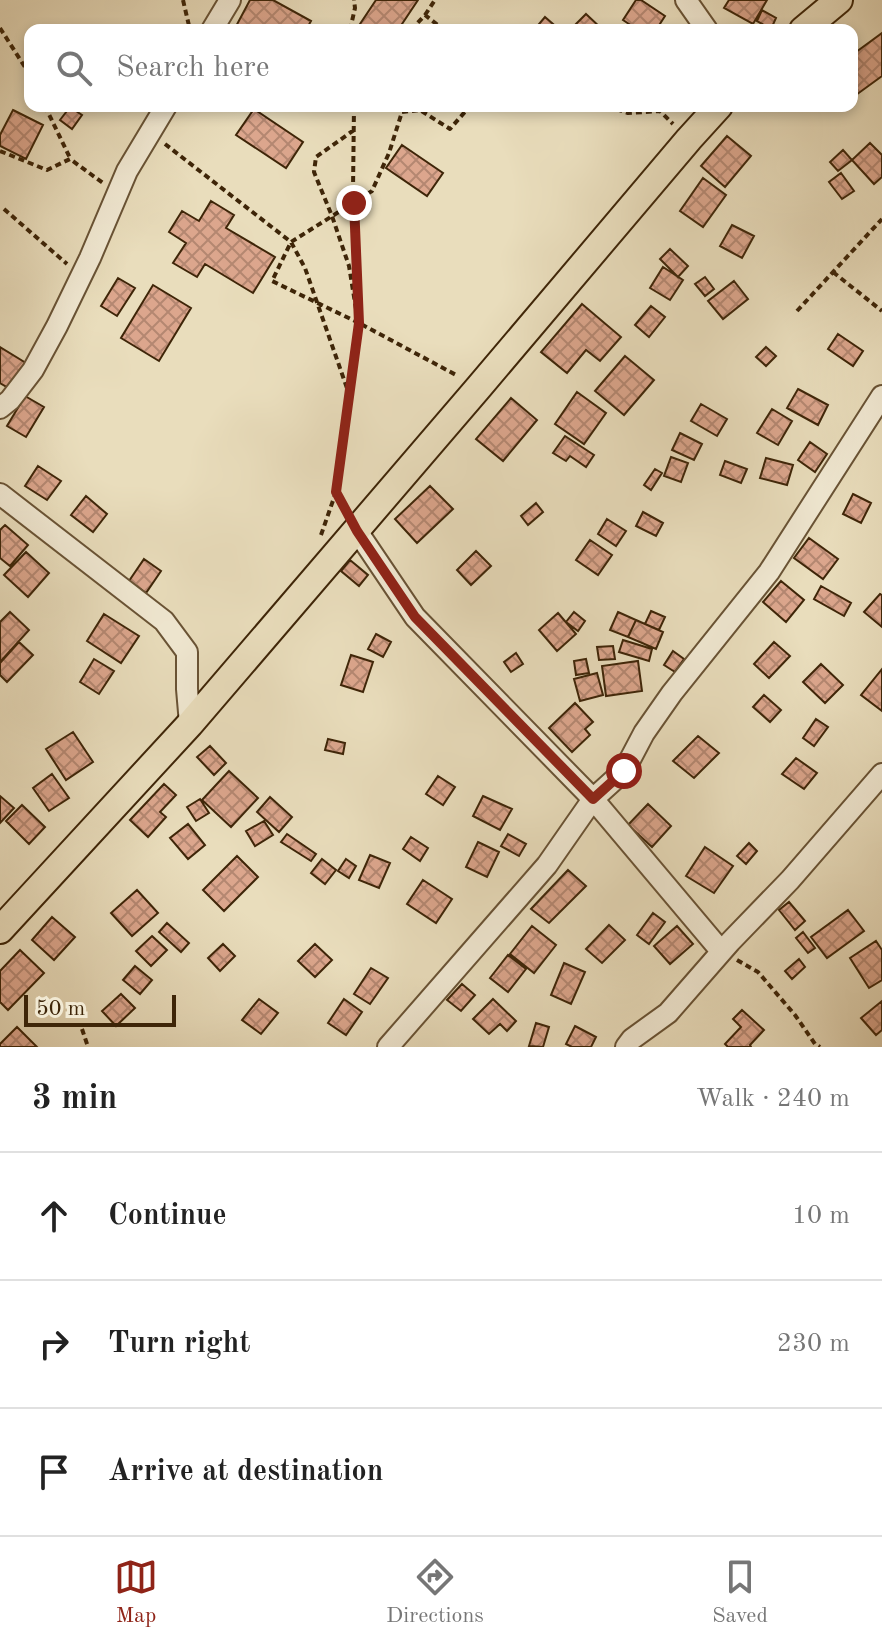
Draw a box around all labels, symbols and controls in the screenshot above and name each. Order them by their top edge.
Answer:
search box [24,24,858,112]
icon: search [52,46,96,90]
text: Search here [116,53,270,83]
route end [336,185,372,221]
route start [606,753,642,789]
scale bar [24,991,176,1027]
text: 50 m [36,998,85,1020]
text: 3 min [32,1082,117,1116]
text: Walk · 240 m [696,1086,850,1112]
icon: ahead [32,1194,76,1238]
text: Continue [108,1201,227,1231]
text: 10 m [792,1203,850,1229]
icon: right [32,1322,76,1366]
text: Turn right [108,1329,250,1359]
text: 230 m [777,1331,850,1357]
icon: arrive [32,1450,76,1494]
text: Arrive at destination [108,1457,383,1487]
tab: Map [114,1555,158,1630]
tab: Directions [386,1555,484,1630]
tab: Saved [712,1555,768,1630]

